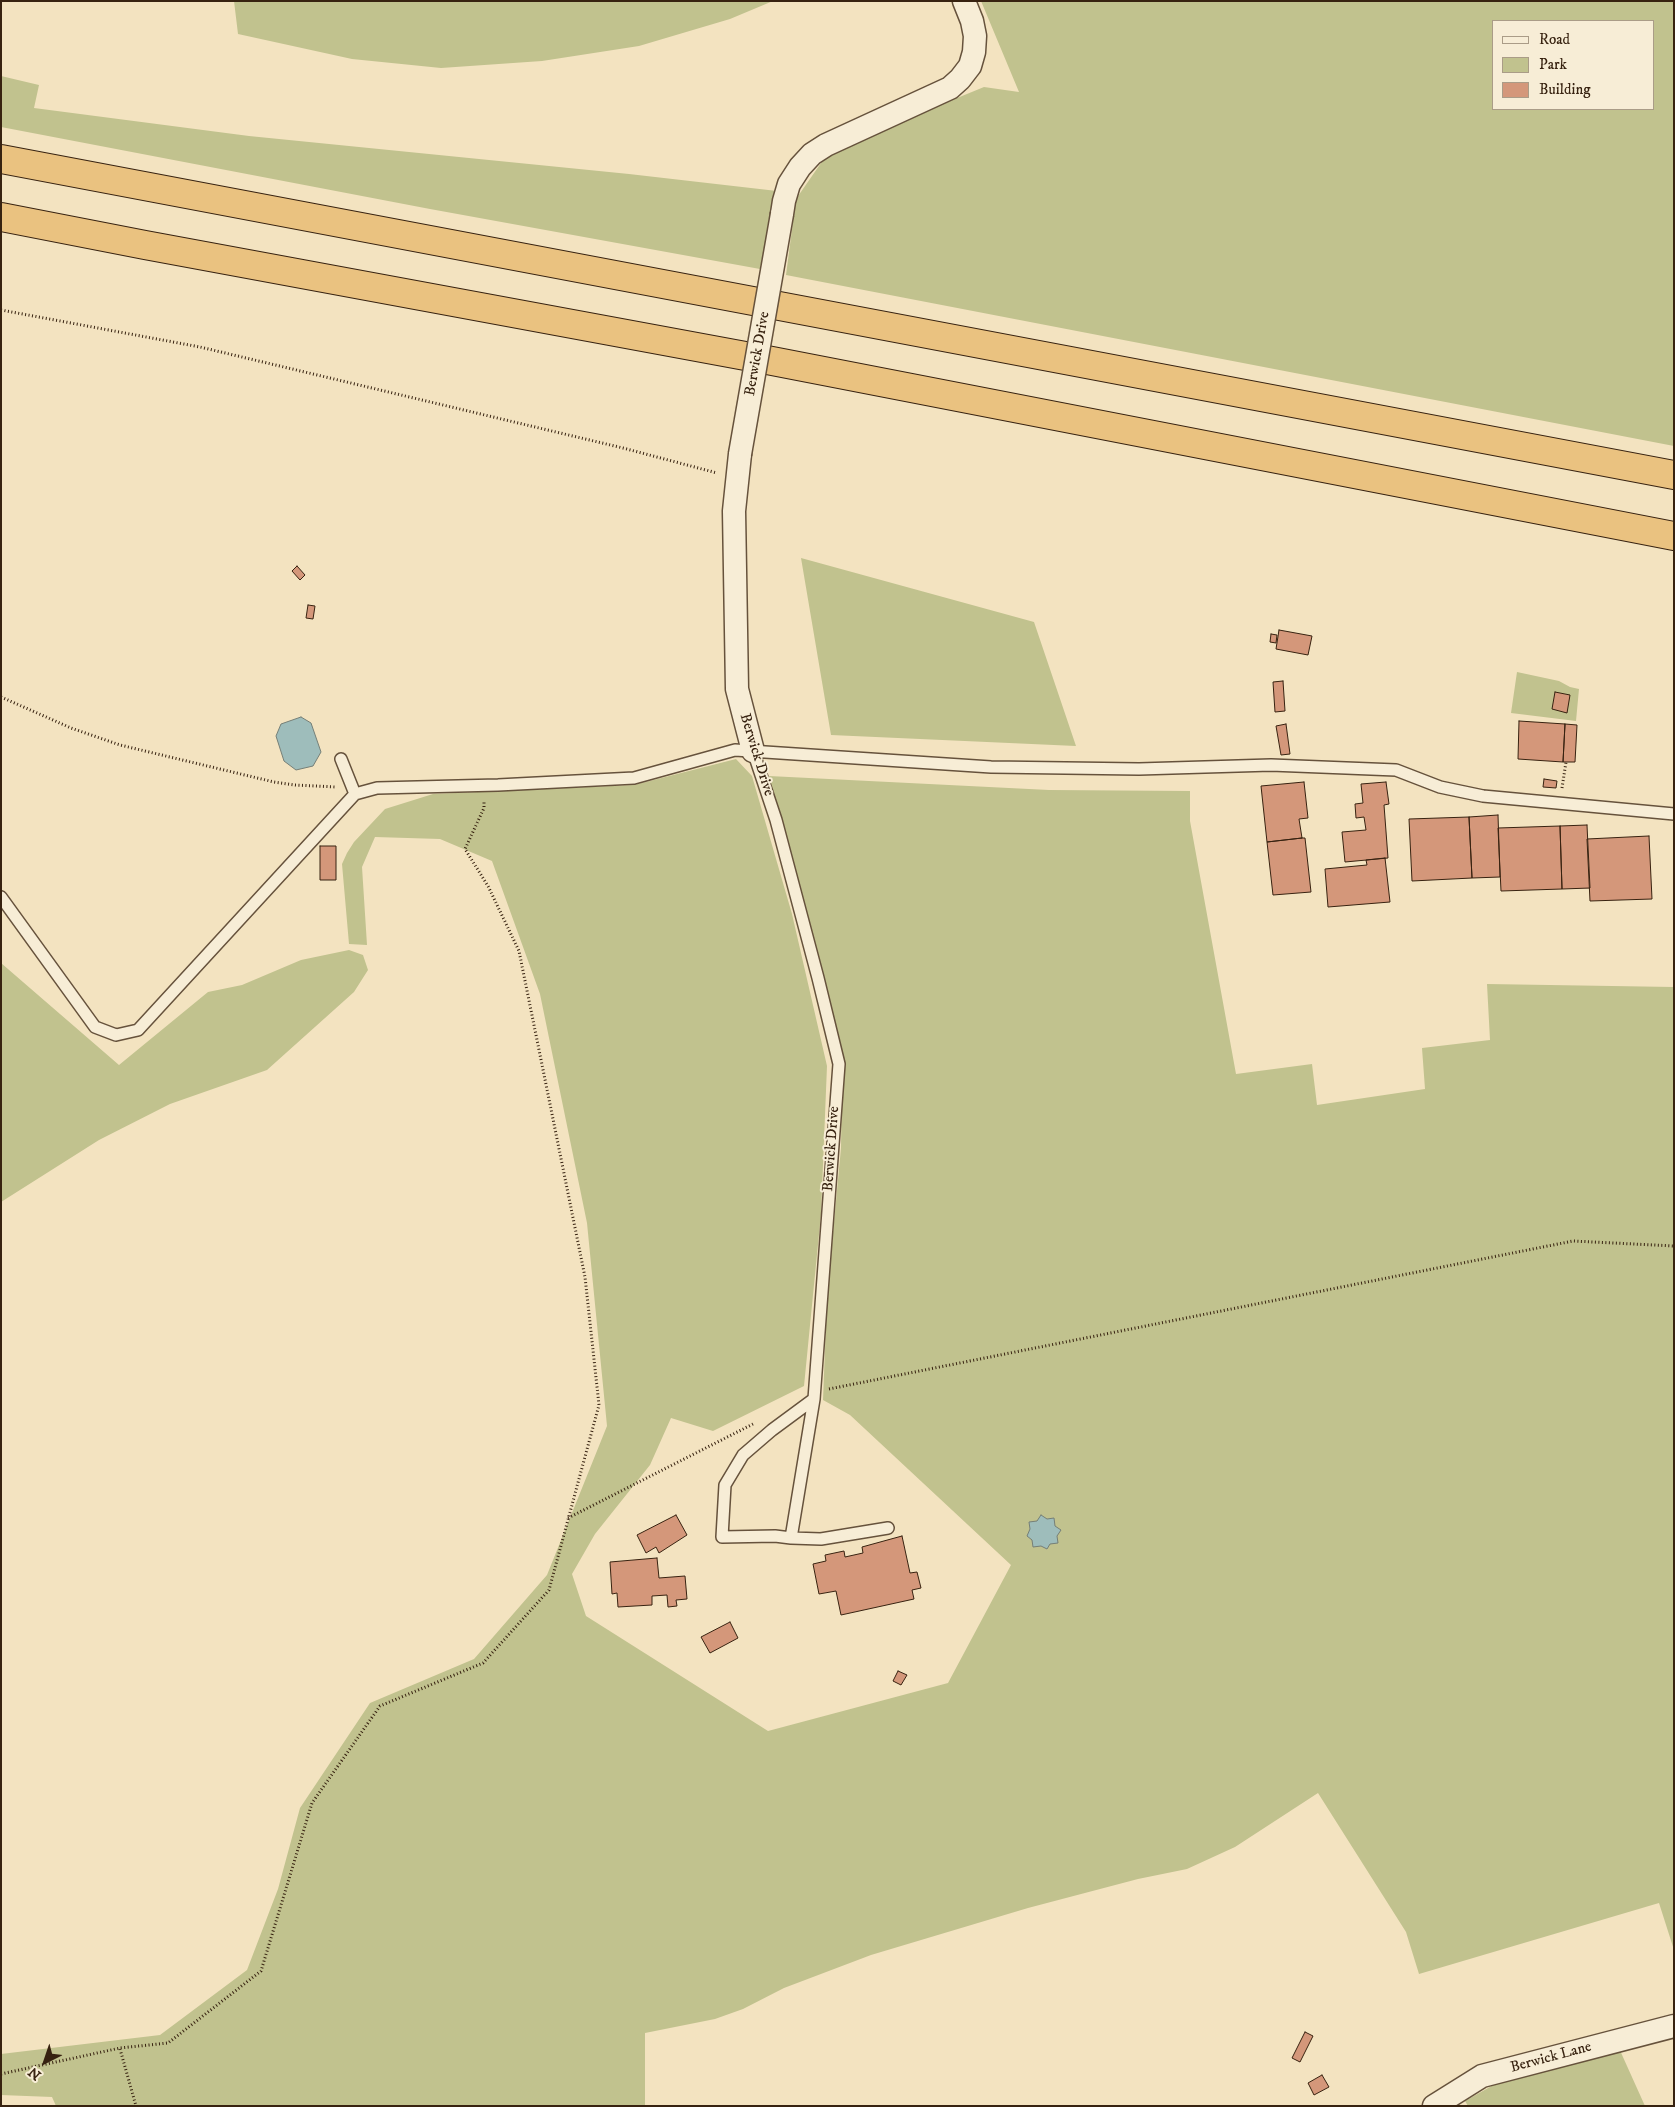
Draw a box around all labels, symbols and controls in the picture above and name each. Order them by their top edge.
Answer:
legend [1492,20,1655,110]
text: Road [1539,30,1570,49]
text: Park [1539,55,1567,74]
text: Building [1539,80,1591,99]
street label: Berwick Drive [742,310,774,398]
street label: Berwick Drive [735,712,777,798]
street label: Berwick Drive [820,1106,844,1192]
north arrow [20,2037,70,2087]
street label: Berwick Lane [1509,2039,1593,2077]
text: N [25,2063,45,2084]

